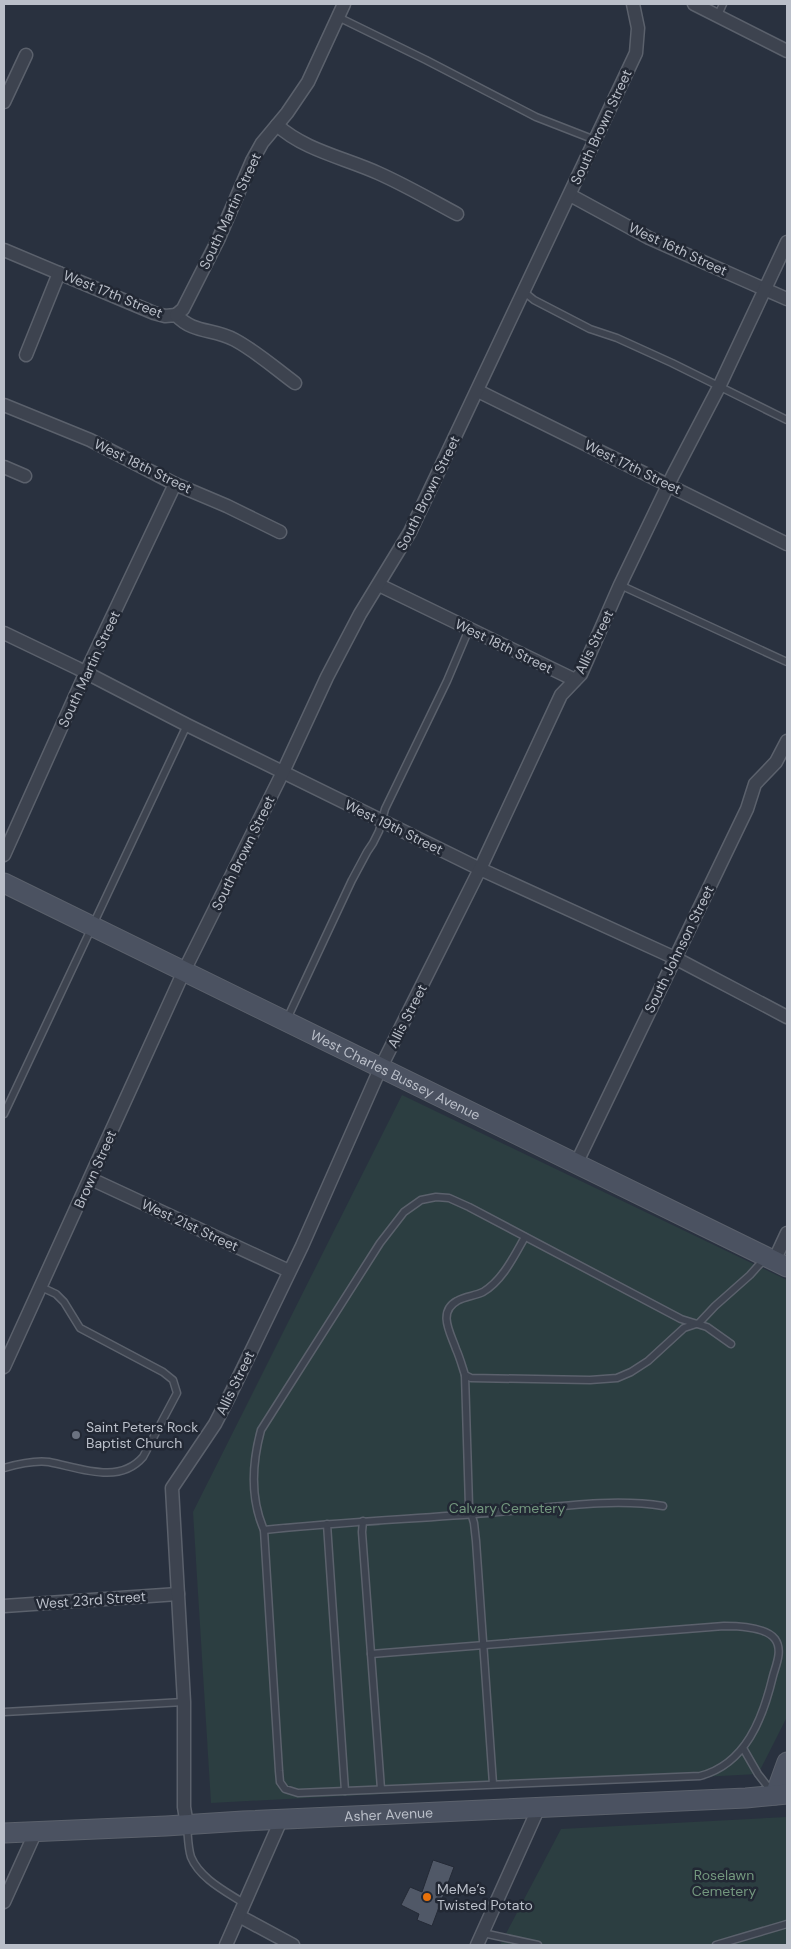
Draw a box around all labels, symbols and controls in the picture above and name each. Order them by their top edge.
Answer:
street label: South Brown Street [566,66,636,188]
street label: South Martin Street [195,150,265,272]
street label: West 16th Street [626,218,730,280]
street label: West 17th Street [61,266,165,322]
street label: South Brown Street [392,433,464,553]
street label: West 18th Street [91,435,195,497]
street label: West 17th Street [582,436,684,498]
street label: Allis Street [571,607,617,677]
street label: South Martin Street [54,608,124,730]
street label: West 18th Street [452,615,556,677]
street label: South Brown Street [207,793,279,913]
street label: West 19th Street [342,795,446,859]
street label: South Johnson Street [640,882,718,1016]
street label: Allis Street [383,981,431,1051]
street label: West Charles Bussey Avenue [308,1026,483,1124]
street label: Brown Street [70,1127,120,1211]
street label: West 21st Street [139,1195,241,1255]
street label: Allis Street [212,1348,258,1418]
place label: Saint Peters Rock Baptist Church [86,1418,198,1452]
marker: Saint Peters Rock Baptist Church [70,1429,82,1441]
park label: Calvary Cemetery [449,1499,565,1517]
street label: West 23rd Street [35,1587,147,1613]
street label: Asher Avenue [344,1803,433,1825]
park label: Roselawn Cemetery [692,1866,756,1900]
place label: MeMe’s Twisted Potato [437,1880,533,1914]
marker: MeMe’s Twisted Potato [421,1891,433,1903]

